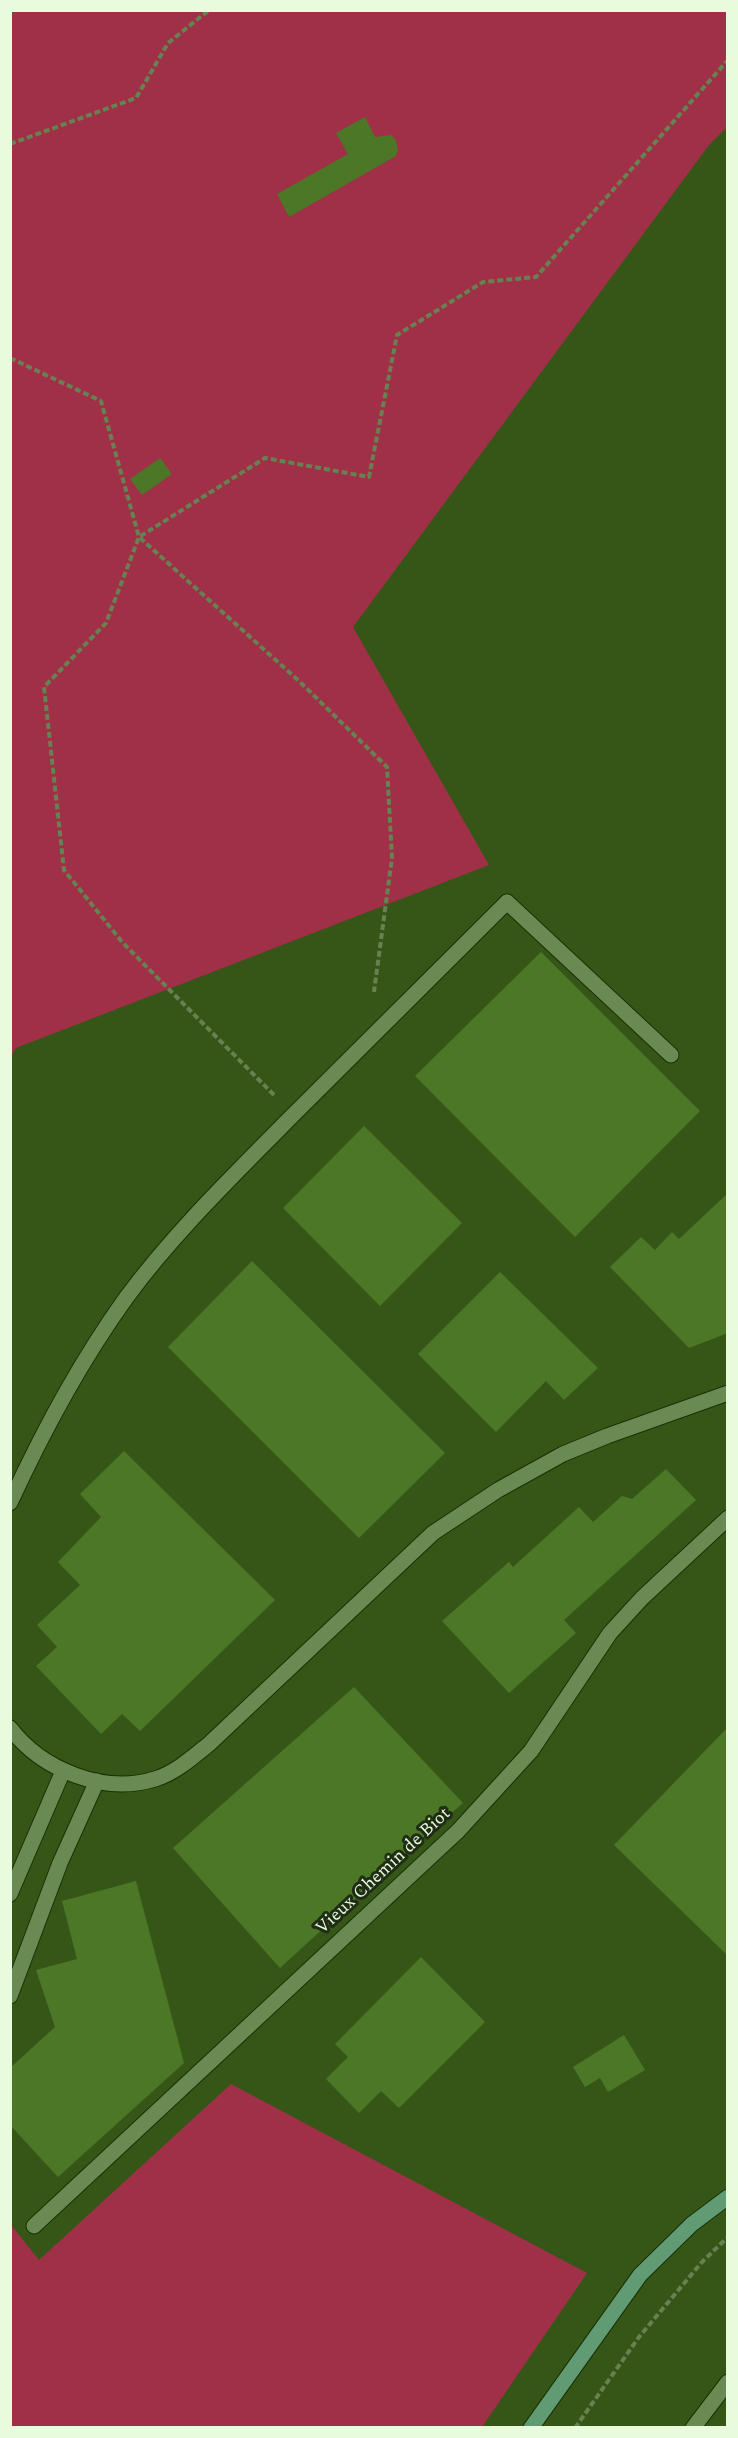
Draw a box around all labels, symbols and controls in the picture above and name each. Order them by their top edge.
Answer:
street label: Vieux Chemin de Biot [312,1804,456,1940]

